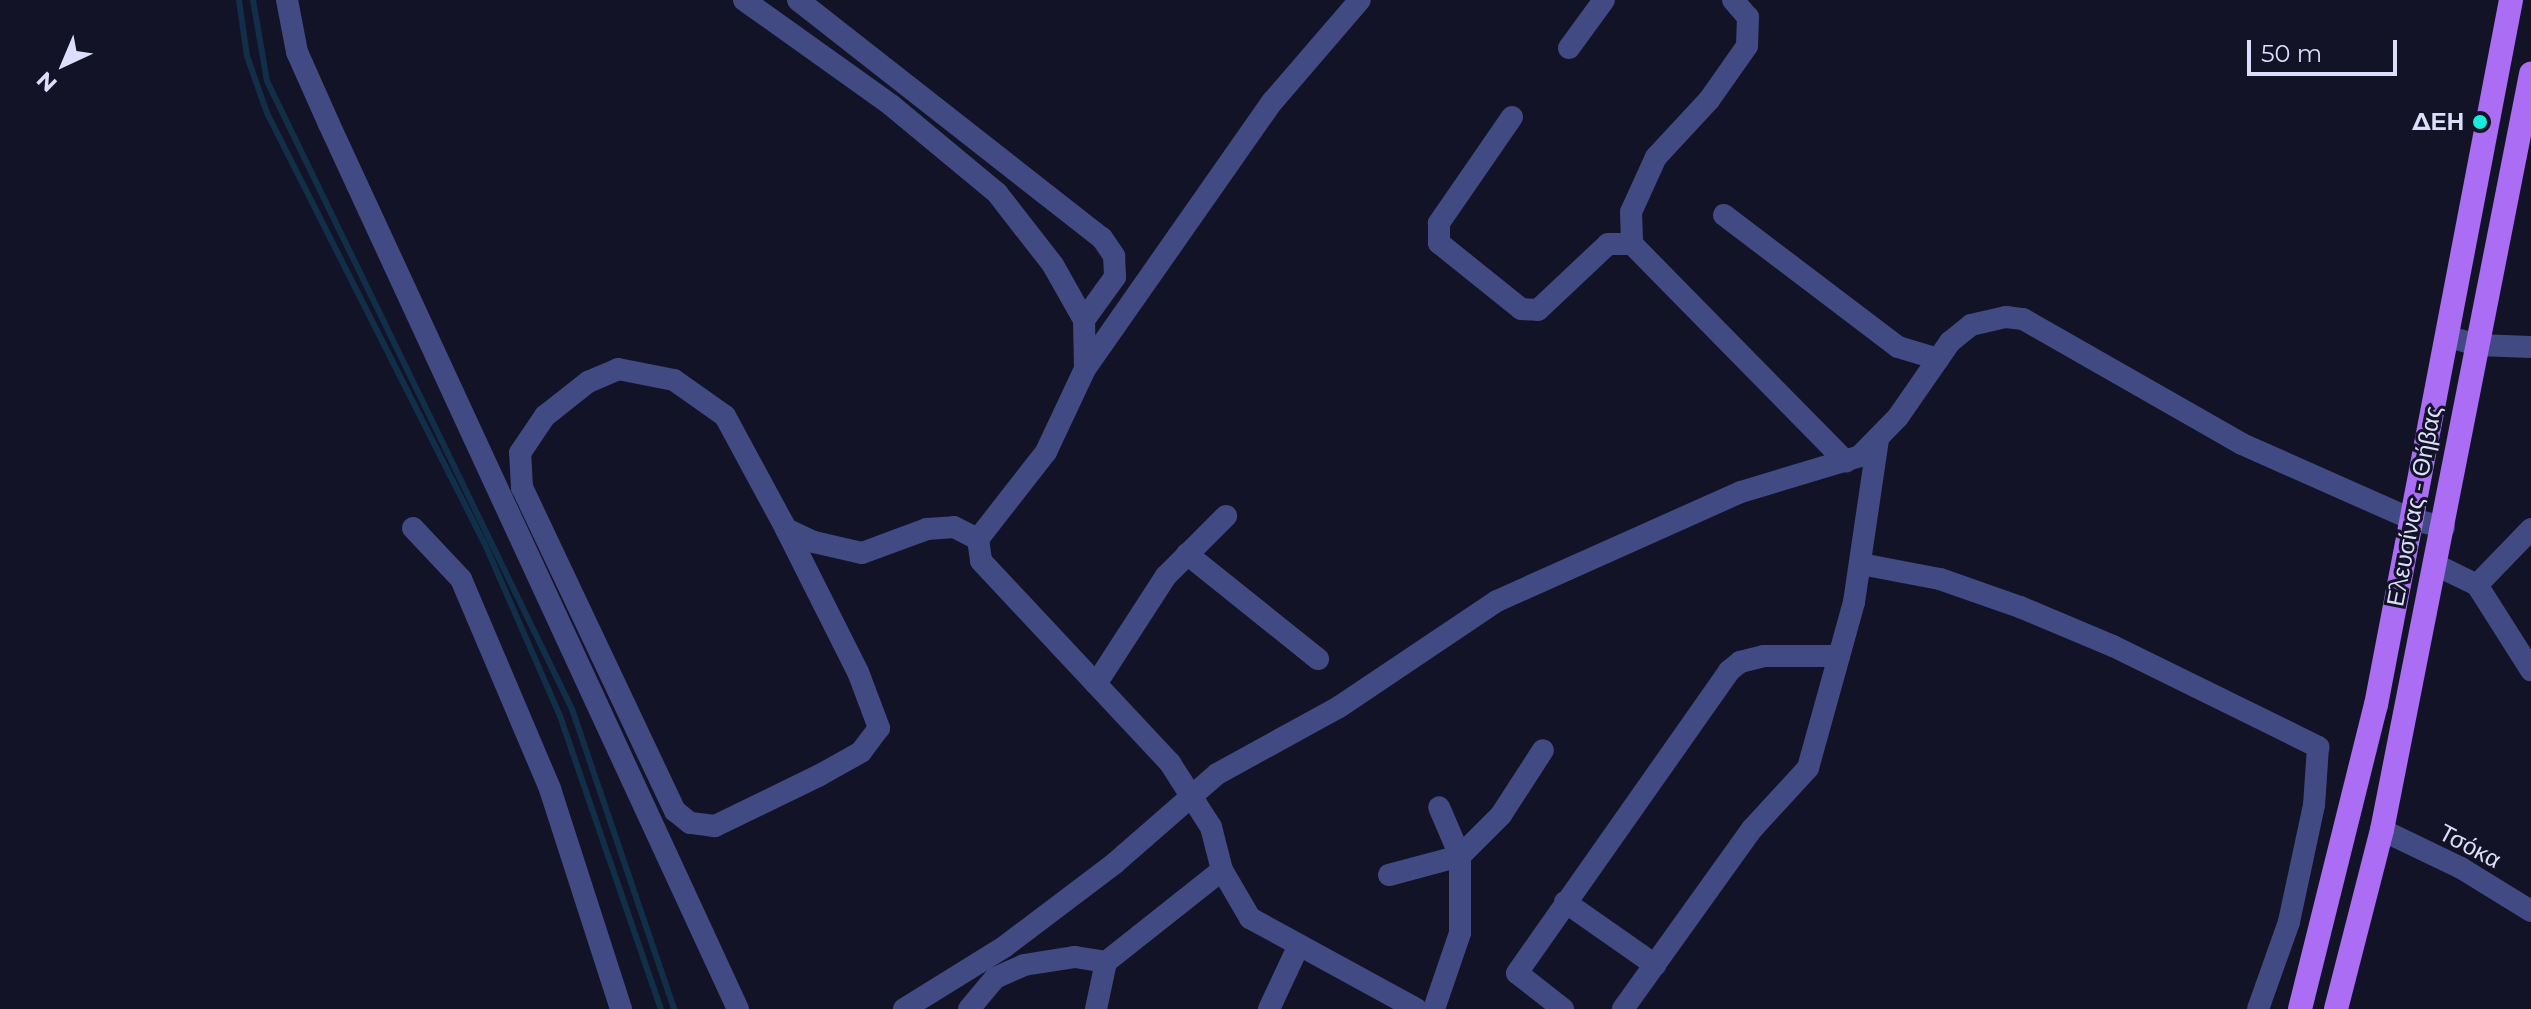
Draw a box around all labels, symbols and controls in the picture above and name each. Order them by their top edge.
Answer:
north arrow [24,24,104,104]
scale bar [2251,24,2401,74]
text: 50 m [2261,39,2322,68]
text: N [31,66,63,98]
place label: ΔΕΗ [2412,108,2464,136]
marker: ΔΕΗ [2471,113,2489,131]
street label: Ελευσίνας - Θήβας [2380,403,2448,609]
street label: Τσόκα [2434,818,2506,874]

